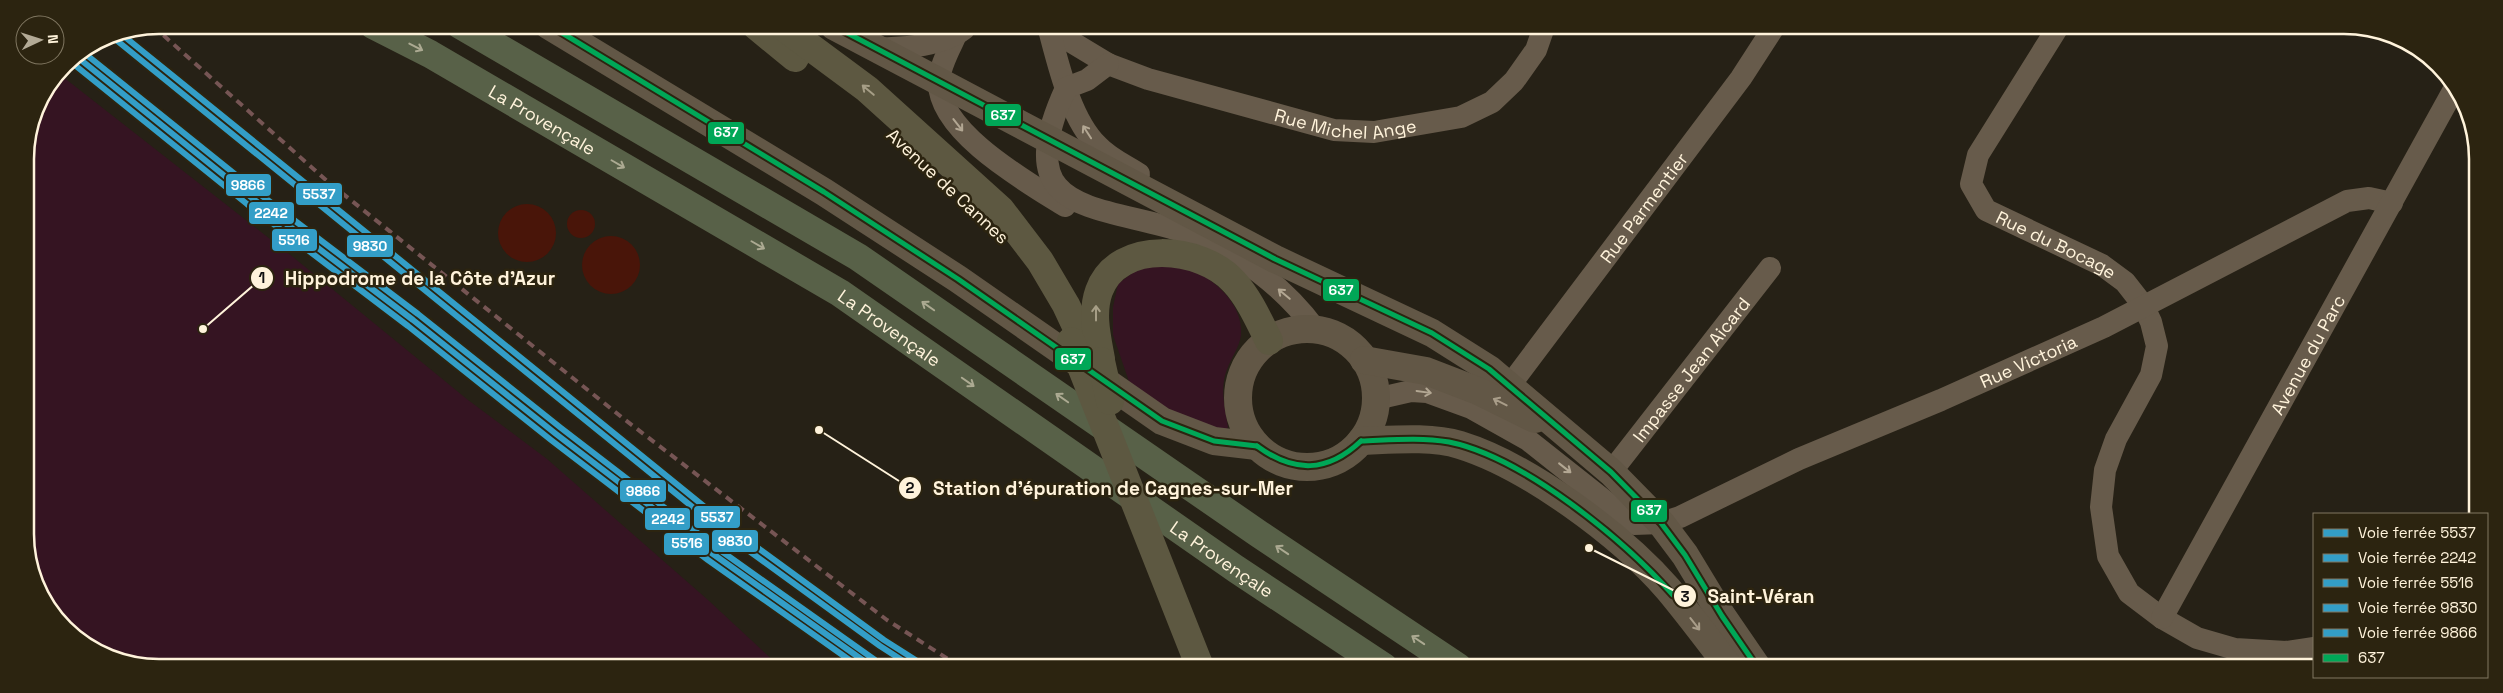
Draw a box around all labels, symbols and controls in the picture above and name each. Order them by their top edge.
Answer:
north arrow [15,15,65,65]
text: N [44,34,62,44]
one-way arrow [409,42,424,52]
street label: La Provençale [485,79,600,160]
one-way arrow [862,85,875,96]
line badge: 637 [984,103,1022,127]
street label: Rue Michel Ange [1272,103,1418,144]
text: 637 [991,106,1016,124]
one-way arrow [952,118,963,131]
line badge: 637 [707,121,745,145]
text: 637 [714,123,739,141]
street label: Avenue de Cannes [882,123,1014,249]
one-way arrow [1082,126,1092,140]
street label: Rue Parmentier [1594,148,1693,267]
one-way arrow [610,159,624,169]
line badge: 9866 [225,173,272,197]
text: 9866 [231,176,266,194]
line badge: 5537 [295,182,343,206]
text: 5537 [302,185,336,203]
line badge: 2242 [248,201,295,225]
text: 2242 [254,204,288,222]
street label: Rue du Bocage [1993,205,2121,283]
line badge: 5516 [271,228,318,252]
text: 5516 [278,231,310,249]
line badge: 9830 [346,234,394,258]
text: 9830 [353,237,387,255]
one-way arrow [751,241,765,251]
callout: Hippodrome de la Côte d'Azur [250,261,565,295]
text: Hippodrome de la Côte d'Azur [285,266,555,291]
text: 1 [259,268,265,287]
line badge: 637 [1322,278,1360,302]
text: 637 [1329,281,1354,299]
street label: La Provençale [834,284,945,371]
one-way arrow [1278,288,1291,299]
street label: Avenue du Parc [2265,290,2350,419]
street label: Impasse Jean Aicard [1627,292,1755,447]
one-way arrow [922,301,936,311]
one-way arrow [1091,305,1101,321]
street label: Rue Victoria [1976,329,2080,393]
line badge: 637 [1054,347,1092,371]
text: 637 [1061,350,1086,368]
one-way arrow [960,377,974,387]
one-way arrow [1415,388,1431,398]
one-way arrow [1055,393,1069,403]
one-way arrow [1492,397,1507,407]
one-way arrow [1558,463,1571,474]
callout: Station d’épuration de Cagnes-sur-Mer [898,471,1303,505]
text: Station d’épuration de Cagnes-sur-Mer [933,476,1293,501]
text: 2 [906,478,915,497]
line badge: 9866 [619,479,667,503]
text: 9866 [626,482,661,500]
line badge: 637 [1630,499,1668,523]
text: 637 [1637,501,1662,519]
line badge: 5537 [693,505,741,529]
line badge: 2242 [644,507,691,531]
text: 5537 [700,508,734,526]
text: 2242 [651,510,685,528]
legend [2313,513,2488,678]
street label: La Provençale [1166,515,1278,602]
text: Voie ferrée 5537 [2358,523,2476,542]
line badge: 9830 [711,529,759,553]
line badge: 5516 [663,532,710,556]
text: 9830 [718,532,752,550]
text: 5516 [671,534,703,552]
one-way arrow [1276,545,1290,555]
text: Voie ferrée 2242 [2358,548,2476,567]
text: Voie ferrée 5516 [2358,573,2473,592]
callout: Saint-Véran [1672,579,1824,613]
text: Saint-Véran [1708,584,1814,609]
text: 3 [1680,587,1690,606]
text: Voie ferrée 9830 [2358,598,2477,617]
one-way arrow [1690,617,1700,631]
text: Voie ferrée 9866 [2358,623,2477,642]
one-way arrow [1411,635,1425,645]
text: 637 [2358,648,2385,667]

